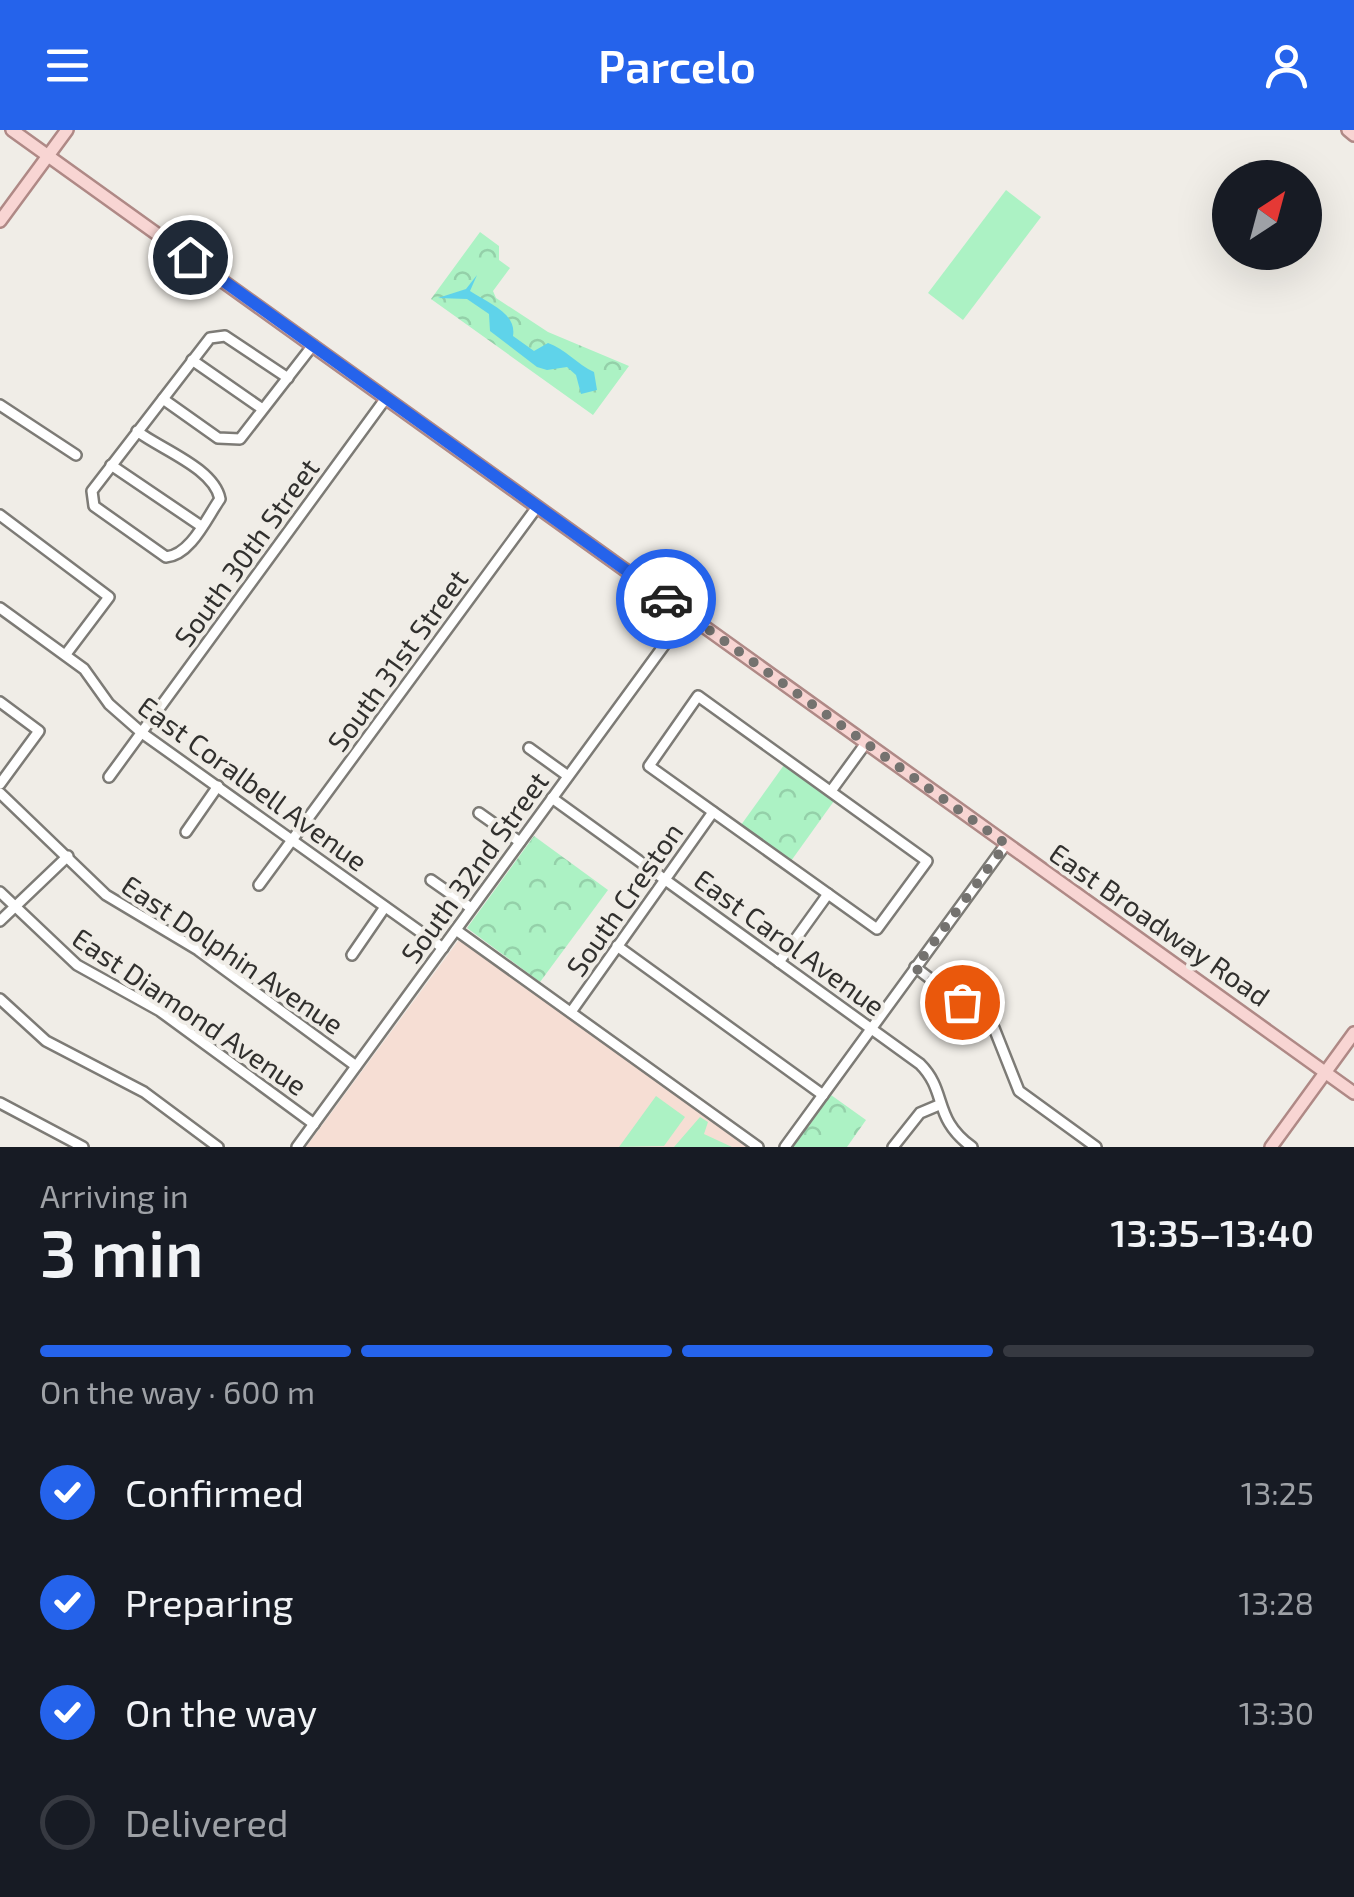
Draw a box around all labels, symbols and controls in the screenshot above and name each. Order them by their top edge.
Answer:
icon: menu [40,38,95,93]
text: Parcelo [598,38,756,92]
icon: person [1259,38,1314,93]
north arrow [1212,160,1322,270]
map controls [1212,160,1322,270]
pin [148,215,233,300]
icon: home [163,230,218,285]
street label: South 30th Street [166,451,326,653]
courier [616,549,716,649]
street label: South 31st Street [320,562,474,758]
icon: car [639,572,694,627]
street label: East Coralbell Avenue [132,688,374,878]
street label: South 32nd Street [393,765,555,969]
street label: South Creston [559,816,689,982]
street label: East Broadway Road [1043,835,1277,1013]
street label: East Carol Avenue [688,861,892,1023]
street label: East Dolphin Avenue [116,867,350,1041]
street label: East Diamond Avenue [66,920,314,1102]
pin [920,960,1005,1045]
icon: bag [935,975,990,1030]
text: Arriving in [40,1176,189,1214]
text: 13:35–13:40 [1111,1209,1314,1255]
text: 3 min [40,1212,204,1290]
text: On the way · 600 m [40,1372,315,1410]
icon: check [40,1465,95,1520]
text: Confirmed [125,1469,304,1515]
text: 13:25 [1241,1473,1314,1511]
icon: check [40,1575,95,1630]
text: Preparing [125,1579,293,1625]
text: 13:28 [1239,1583,1314,1621]
icon: check [40,1685,95,1740]
text: On the way [125,1689,317,1735]
text: 13:30 [1239,1693,1314,1731]
text: Delivered [125,1799,289,1845]

